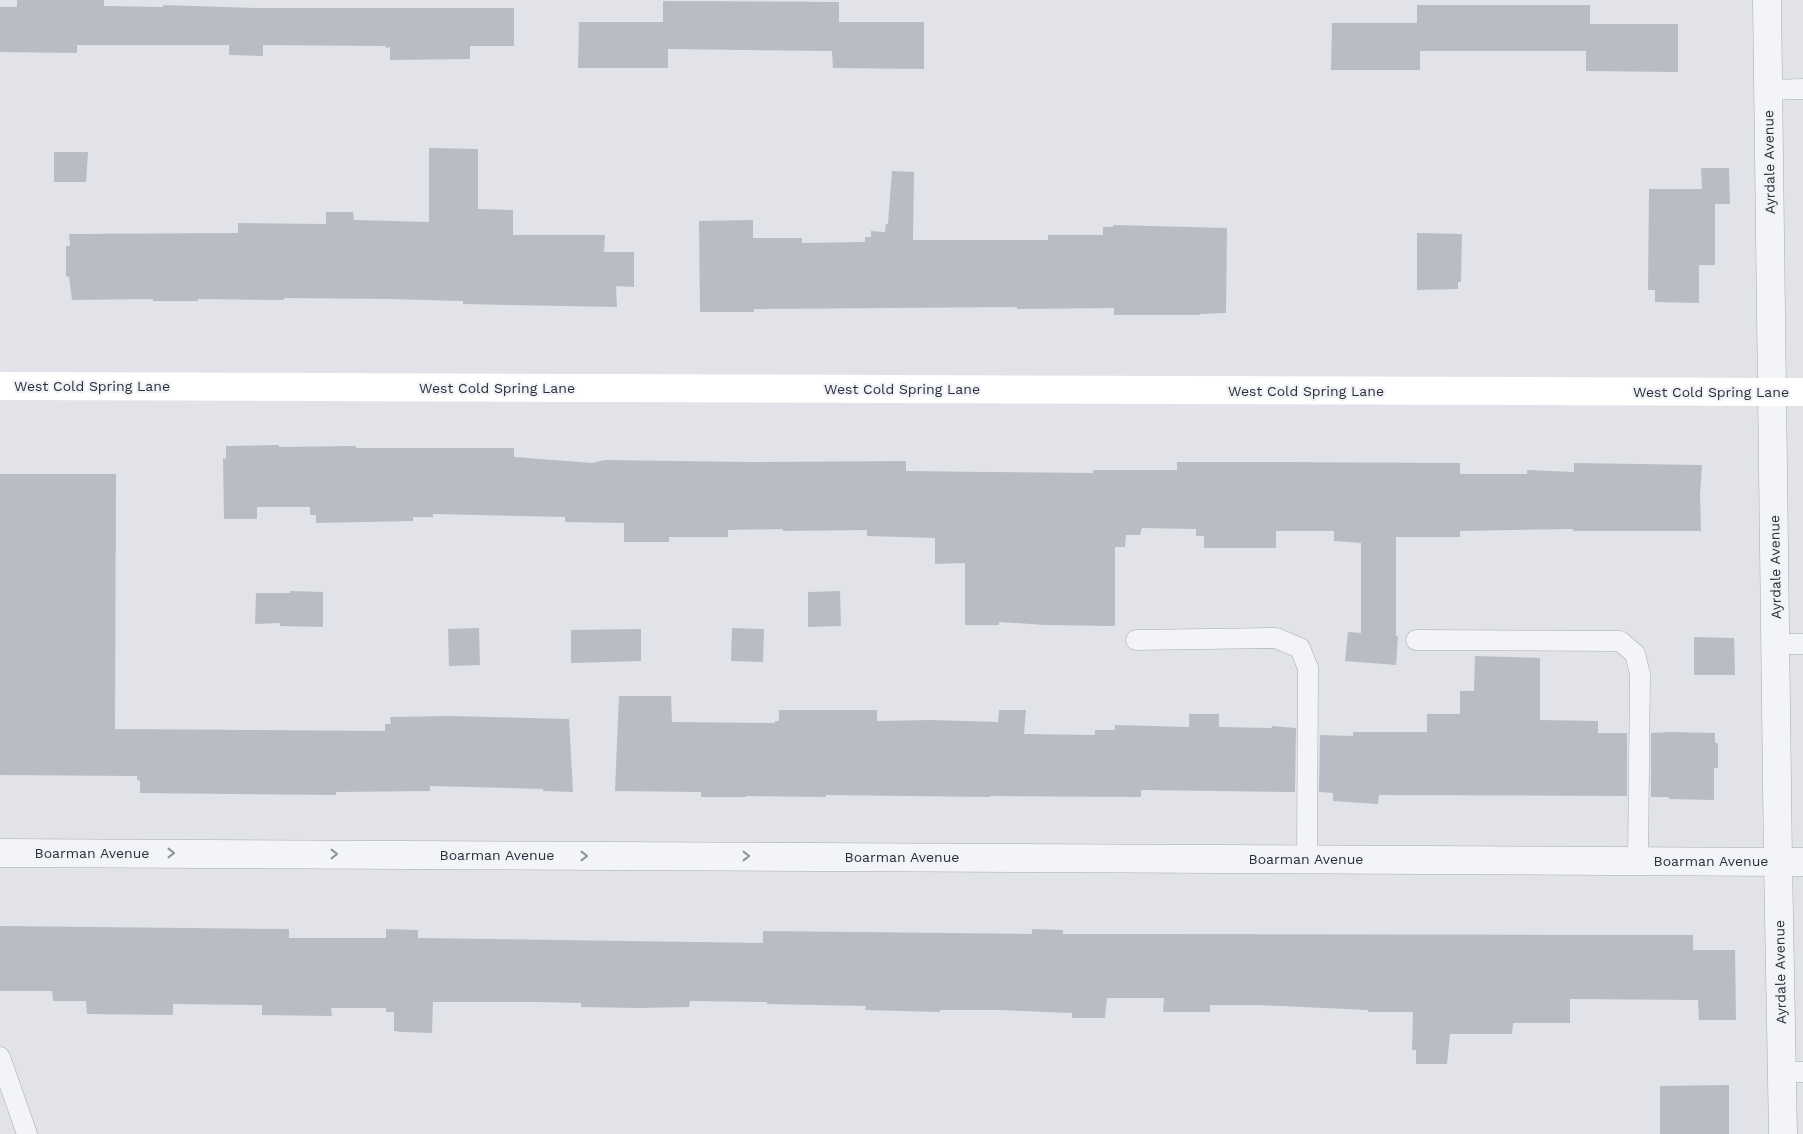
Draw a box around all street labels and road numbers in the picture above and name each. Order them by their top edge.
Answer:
street label: Ayrdale Avenue [1760,110,1778,214]
street label: West Cold Spring Lane [14,378,170,394]
street label: West Cold Spring Lane [419,380,575,396]
street label: West Cold Spring Lane [824,381,980,397]
street label: West Cold Spring Lane [1228,383,1384,399]
street label: West Cold Spring Lane [1633,384,1789,400]
street label: Ayrdale Avenue [1766,515,1784,619]
street label: Boarman Avenue [35,845,149,861]
street label: Boarman Avenue [440,847,554,863]
street label: Boarman Avenue [845,849,959,865]
street label: Boarman Avenue [1249,851,1363,867]
street label: Boarman Avenue [1654,853,1768,869]
street label: Ayrdale Avenue [1771,920,1789,1024]

